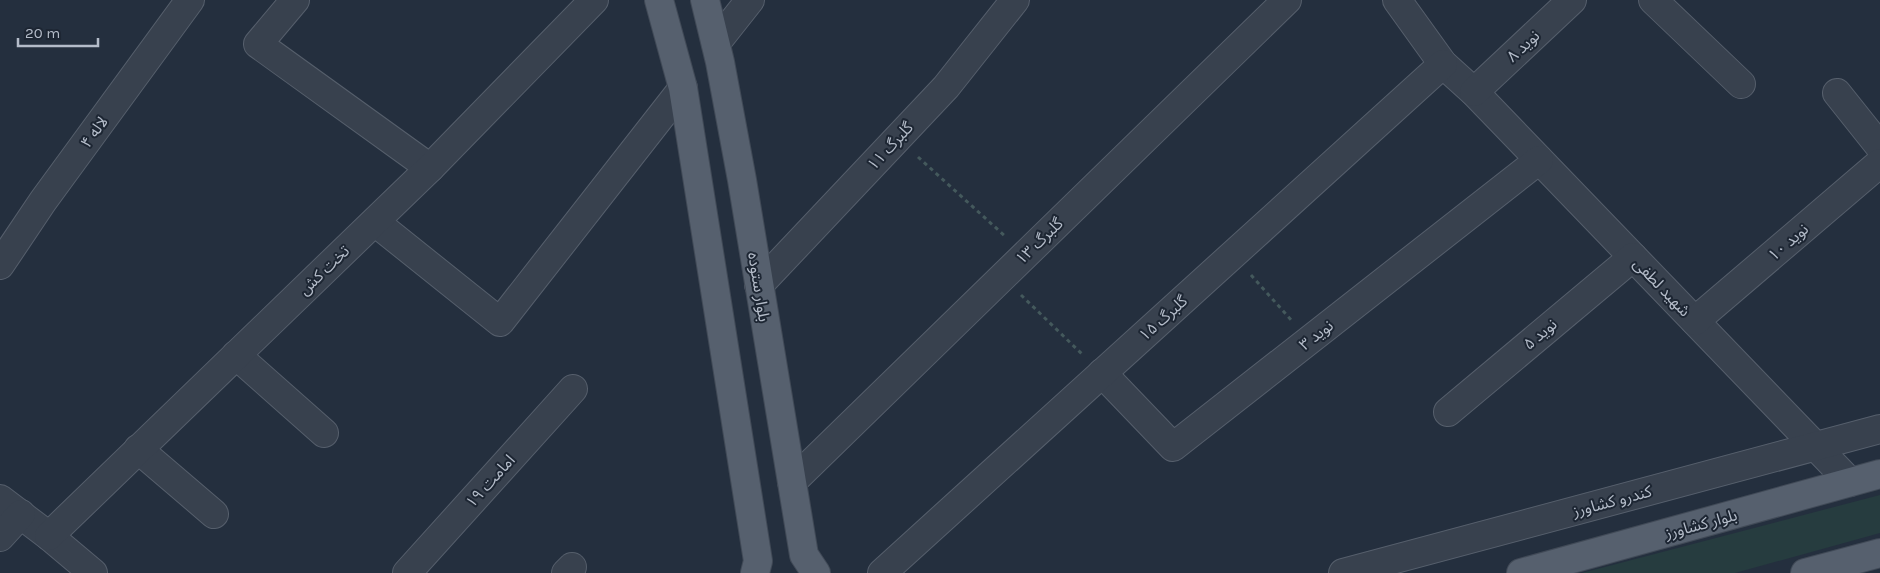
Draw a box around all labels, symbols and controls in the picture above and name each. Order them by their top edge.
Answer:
scale bar [18,15,98,47]
text: 20 m [25,24,60,42]
street label: نوید ۸ [1503,26,1543,66]
street label: لاله ۴ [76,113,112,151]
street label: گلبرگ ۱۱ [863,118,917,174]
street label: گلبرگ ۱۳ [1011,213,1067,268]
street label: نوید ۱۰ [1764,219,1812,265]
street label: تخت کش [295,241,354,299]
street label: بلوار ستوده [744,251,774,323]
street label: شهید لطفی [1629,254,1695,320]
street label: گلبرگ ۱۵ [1135,291,1191,345]
street label: نوید ۵ [1519,314,1561,354]
street label: نوید ۳ [1295,316,1337,354]
street label: امامت ۱۹ [461,451,519,511]
street label: کندرو کشاورز [1569,481,1654,521]
street label: بلوار کشاورز [1662,505,1739,543]

